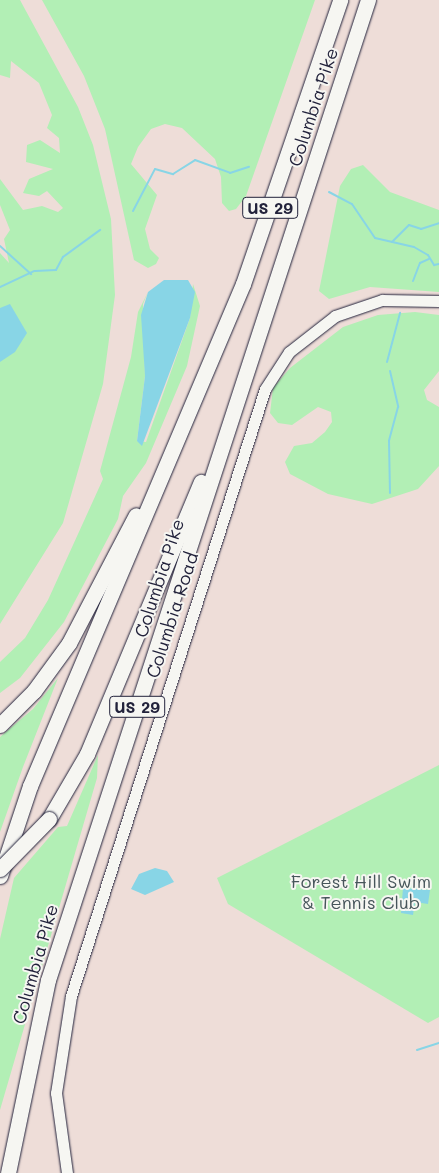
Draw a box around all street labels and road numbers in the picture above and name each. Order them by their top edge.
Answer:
street label: Columbia Pike [284,45,342,169]
road number: US 29 [241,194,299,222]
street label: Columbia Pike [130,516,188,640]
street label: Columbia Road [141,549,203,681]
road number: US 29 [108,694,166,720]
street label: Columbia Pike [8,902,62,1026]

